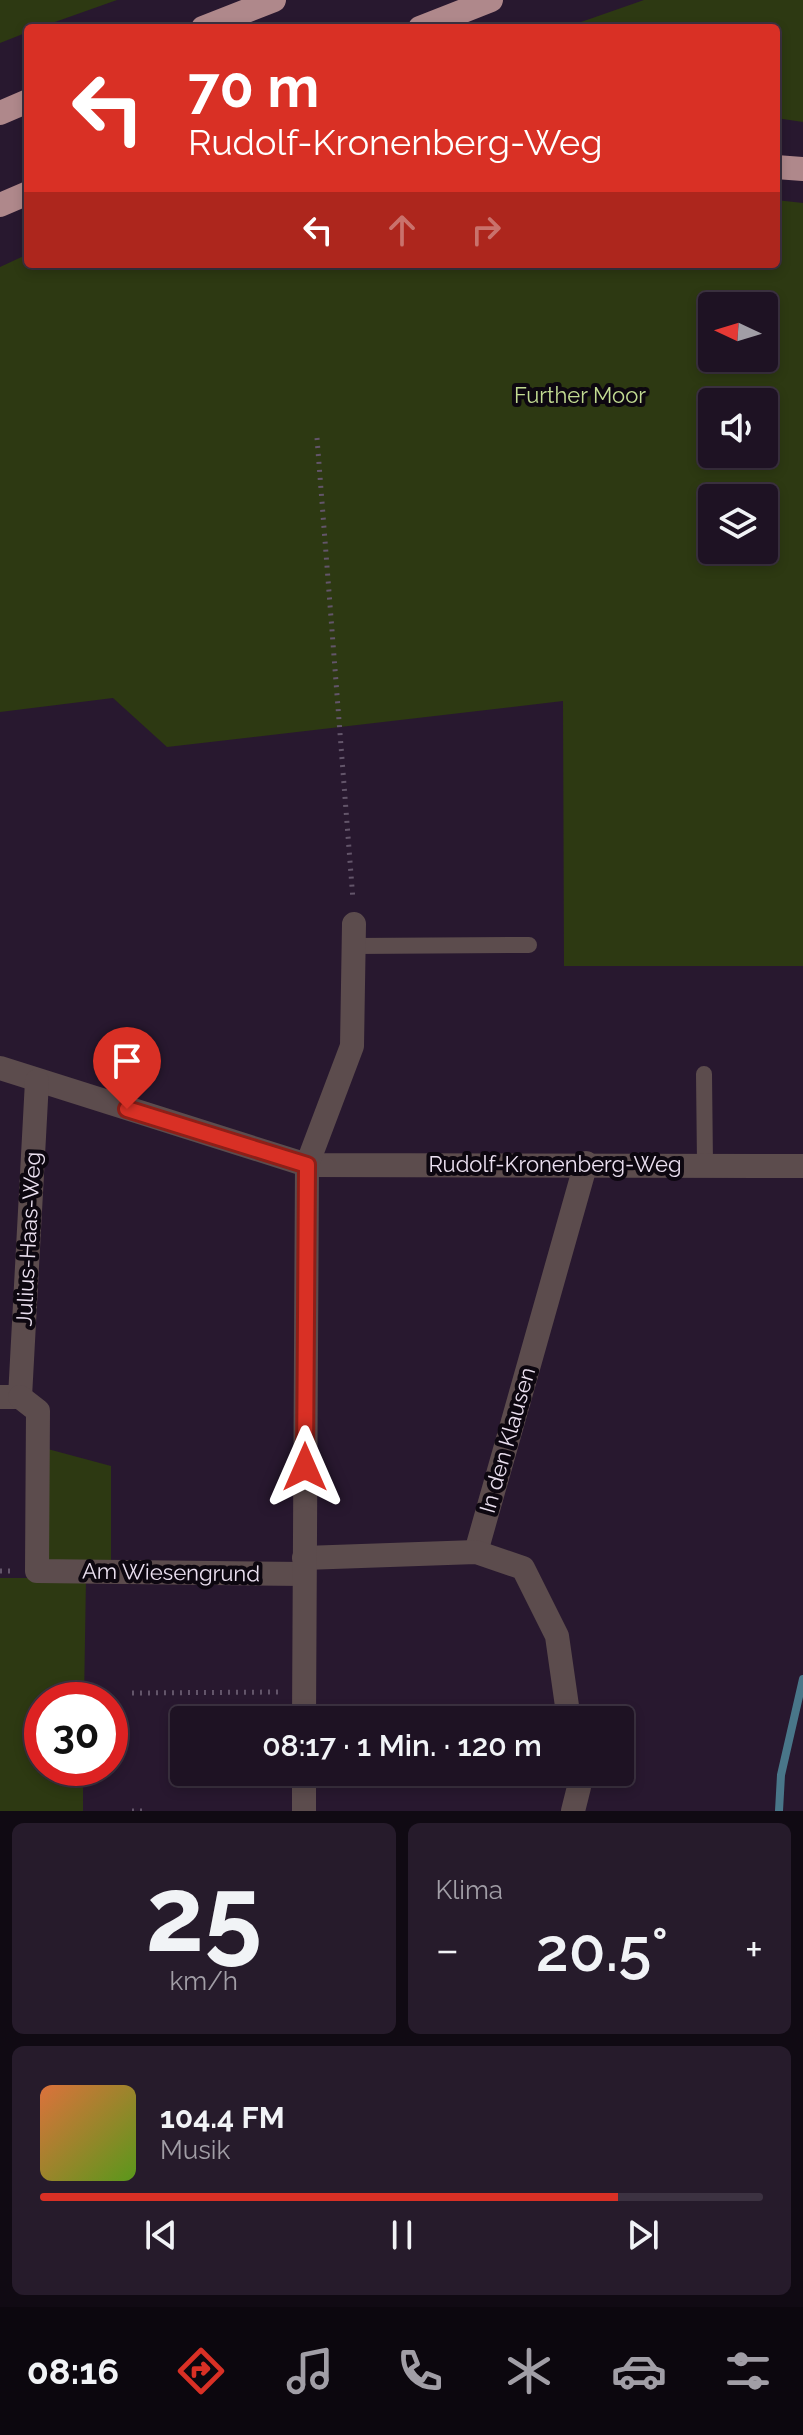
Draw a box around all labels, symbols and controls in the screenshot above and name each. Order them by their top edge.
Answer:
text: 70 m [188,54,319,120]
icon: left [56,56,160,160]
text: Rudolf-Kronenberg-Weg [188,121,602,163]
icon: left [296,208,340,252]
icon: ahead [380,208,424,252]
icon: right [464,208,508,252]
north arrow [698,292,778,372]
map controls [698,292,778,564]
park label: Further Moor [514,382,646,408]
button: sound [698,388,778,468]
button: layers [698,484,778,564]
pin [93,1027,161,1109]
icon: arrive [105,1039,149,1083]
street label: Julius-Haas-Weg [10,1151,46,1327]
street label: Rudolf-Kronenberg-Weg [428,1151,682,1177]
street label: In den Klausen [474,1364,540,1516]
position arrow [263,1425,347,1509]
street label: Am Wiesengrund [82,1557,260,1587]
speed limit sign: 30 [24,1682,128,1786]
text: 08:17 · 1 Min. · 120 m [262,1728,542,1763]
text: 25 [146,1853,262,1975]
text: Klima [436,1875,503,1905]
text: 20.5° [536,1915,668,1985]
text: − [436,1924,459,1975]
text: + [745,1924,763,1975]
text: km/h [169,1966,238,1996]
text: 104.4 FM [160,2100,285,2135]
text: Musik [160,2135,230,2165]
icon: previous [139,2213,183,2257]
icon: pause [380,2213,424,2257]
icon: next [621,2213,665,2257]
icon: directions [173,2343,229,2399]
icon: music [282,2343,338,2399]
icon: phone [392,2343,448,2399]
icon: climate [501,2343,557,2399]
icon: car [611,2343,667,2399]
icon: filters [720,2343,776,2399]
text: 08:16 [27,2350,119,2392]

